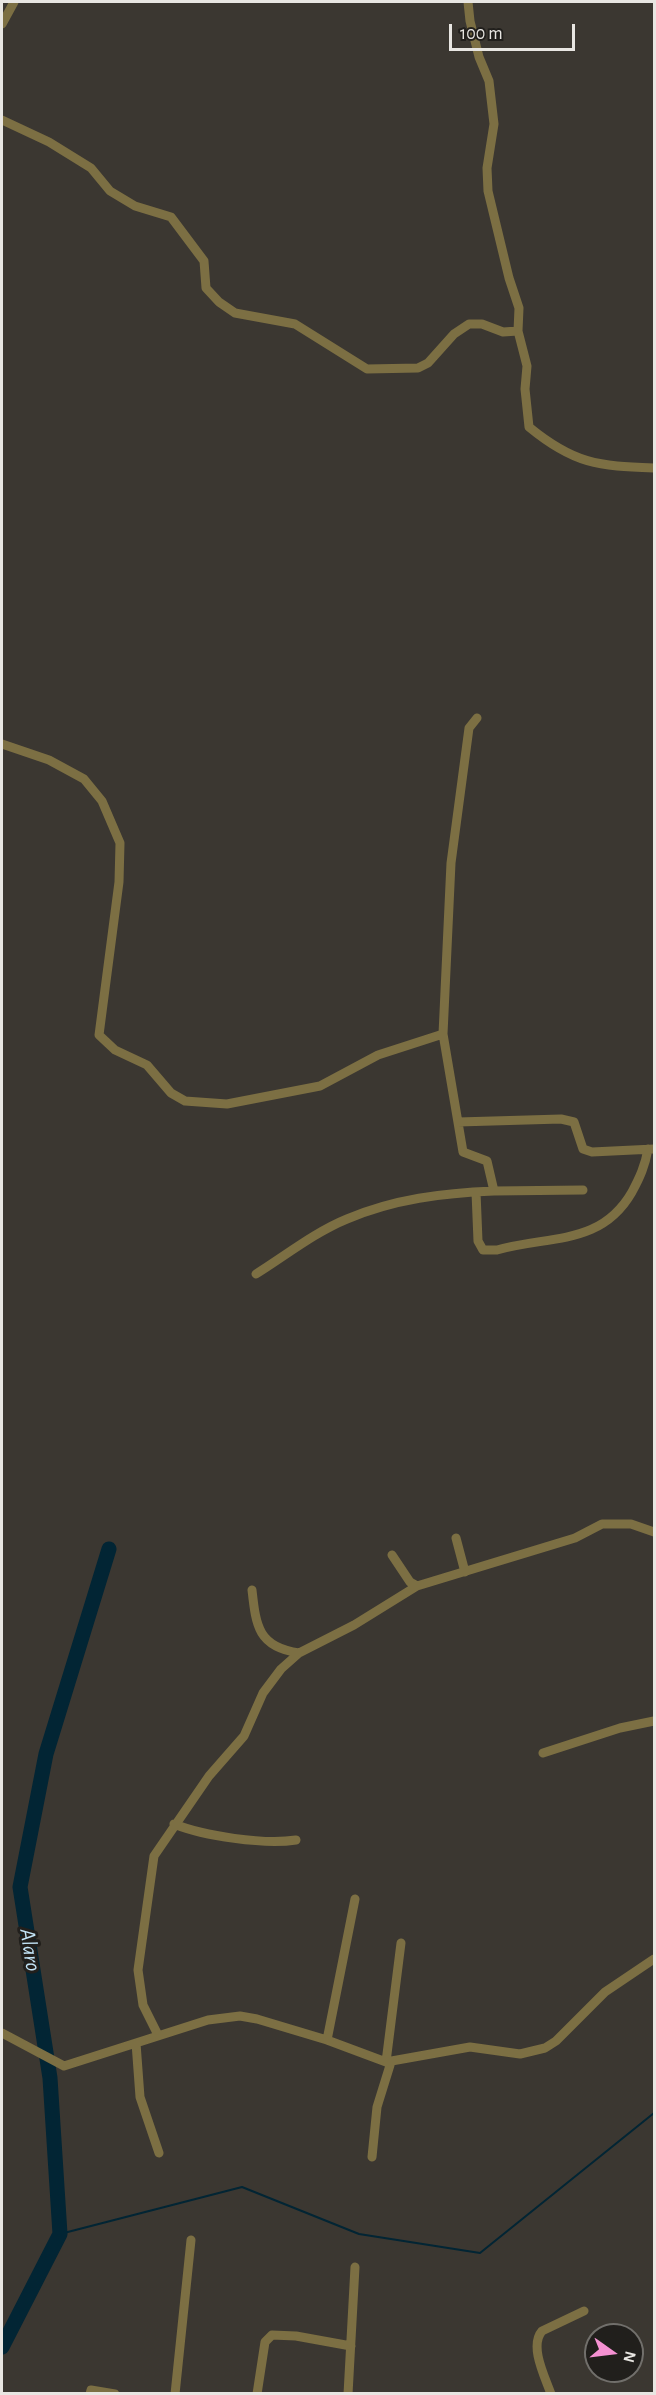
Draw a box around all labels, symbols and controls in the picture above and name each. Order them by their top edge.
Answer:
scale bar [452,12,578,50]
text: 100 m [460,25,503,43]
water label: Alaro [14,1927,46,1973]
north arrow [584,2323,644,2383]
text: N [620,2350,639,2364]

